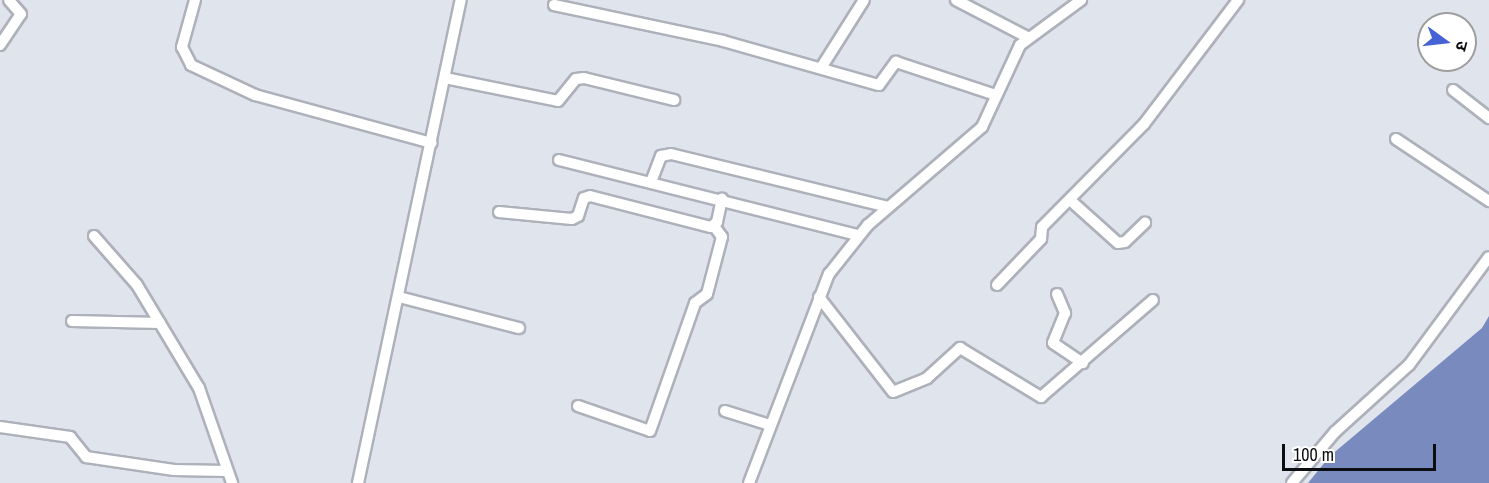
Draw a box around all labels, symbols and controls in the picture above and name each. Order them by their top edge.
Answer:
north arrow [1417,12,1477,72]
text: उ [1451,39,1474,54]
scale bar [1285,432,1440,470]
text: 100 m [1293,442,1334,467]

